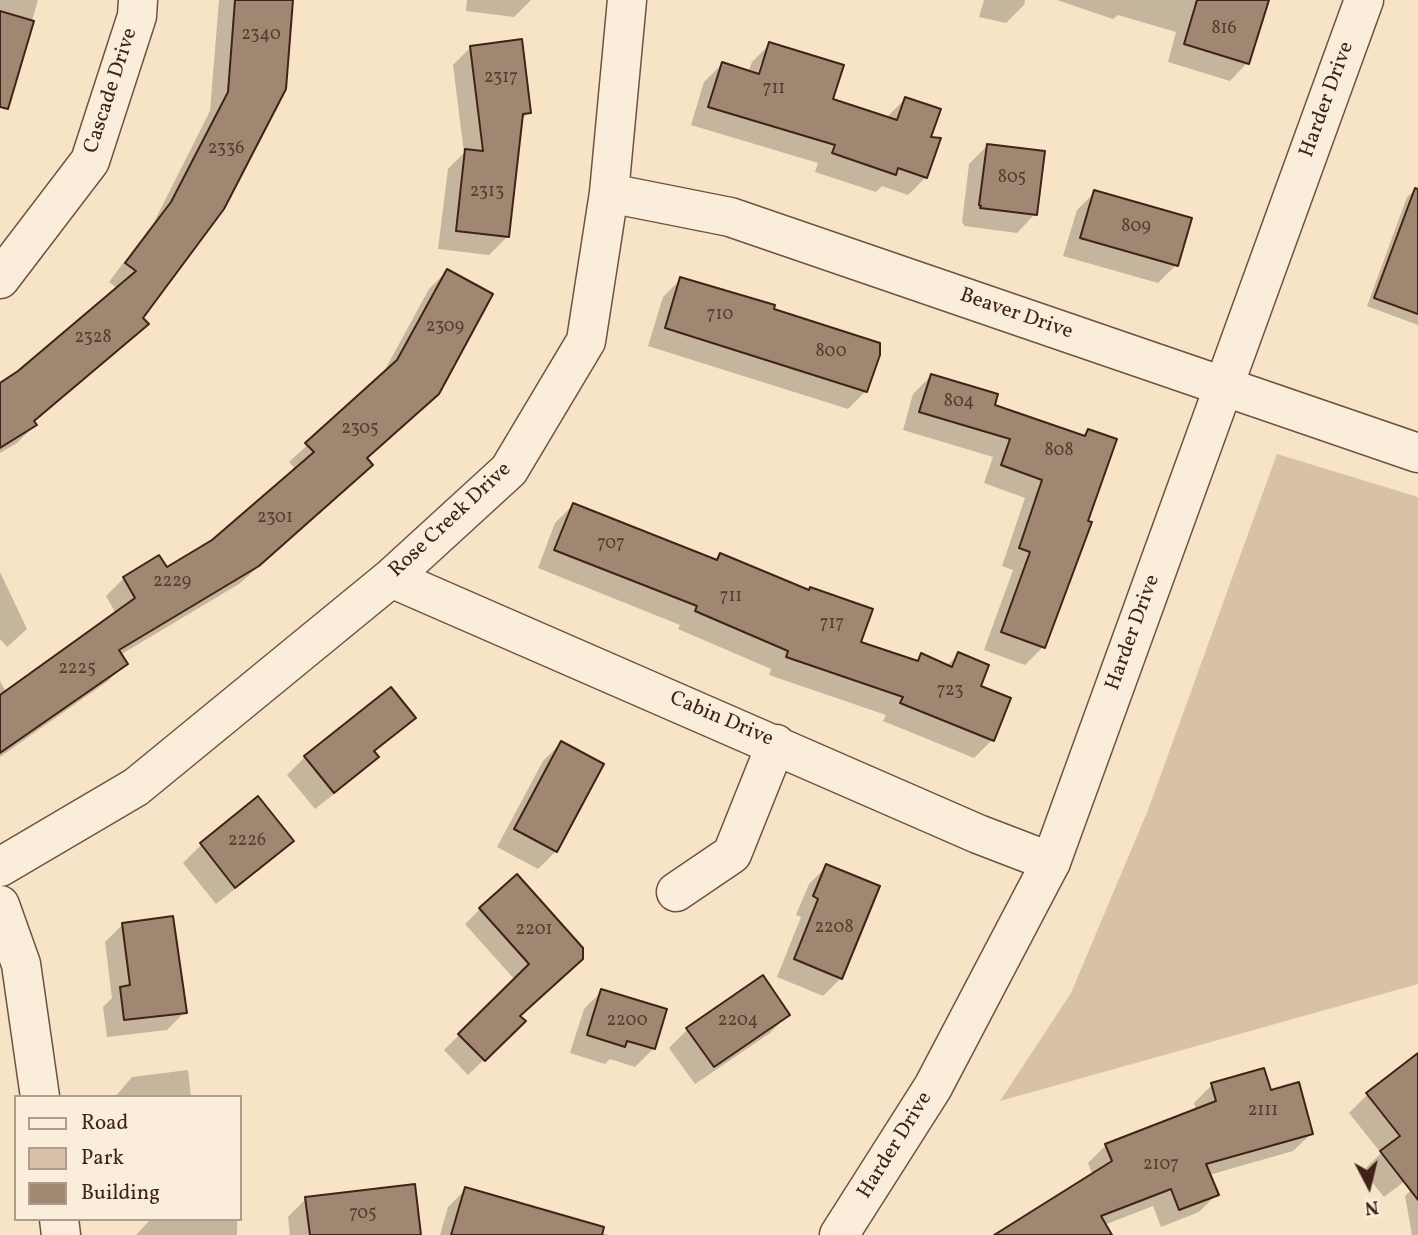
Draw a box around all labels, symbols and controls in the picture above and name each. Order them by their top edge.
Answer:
house number: 816 [1211,19,1237,41]
street label: Cascade Drive [80,25,144,157]
house number: 2340 [241,25,281,47]
street label: Harder Drive [1295,39,1361,161]
house number: 2317 [484,68,518,90]
house number: 711 [763,79,785,101]
house number: 2336 [208,139,244,161]
house number: 805 [998,168,1026,190]
house number: 2313 [470,182,504,204]
house number: 809 [1121,217,1151,239]
street label: Beaver Drive [956,284,1076,346]
house number: 710 [707,305,733,327]
house number: 2309 [426,317,464,339]
house number: 2328 [74,328,112,350]
house number: 800 [815,342,847,364]
house number: 804 [944,392,974,414]
house number: 2305 [341,419,379,441]
house number: 808 [1044,441,1074,463]
street label: Rose Creek Drive [385,458,517,584]
house number: 2301 [257,508,293,530]
house number: 707 [597,534,625,556]
house number: 2229 [153,572,191,594]
street label: Harder Drive [1101,572,1167,694]
house number: 711 [720,587,742,609]
house number: 717 [820,614,844,636]
house number: 2225 [58,659,96,681]
house number: 723 [937,681,963,703]
street label: Cabin Drive [665,687,777,753]
house number: 2226 [228,831,266,853]
house number: 2208 [814,918,854,940]
house number: 2201 [516,920,552,942]
house number: 2200 [606,1011,648,1033]
house number: 2204 [718,1011,758,1033]
street label: Harder Drive [853,1088,939,1204]
legend [14,1095,242,1221]
house number: 2111 [1248,1101,1278,1123]
text: Road [81,1109,128,1138]
text: Park [81,1144,124,1173]
north arrow [1334,1151,1404,1221]
house number: 2107 [1143,1155,1179,1177]
text: Building [81,1179,160,1208]
text: N [1363,1193,1380,1221]
house number: 705 [349,1204,377,1226]

